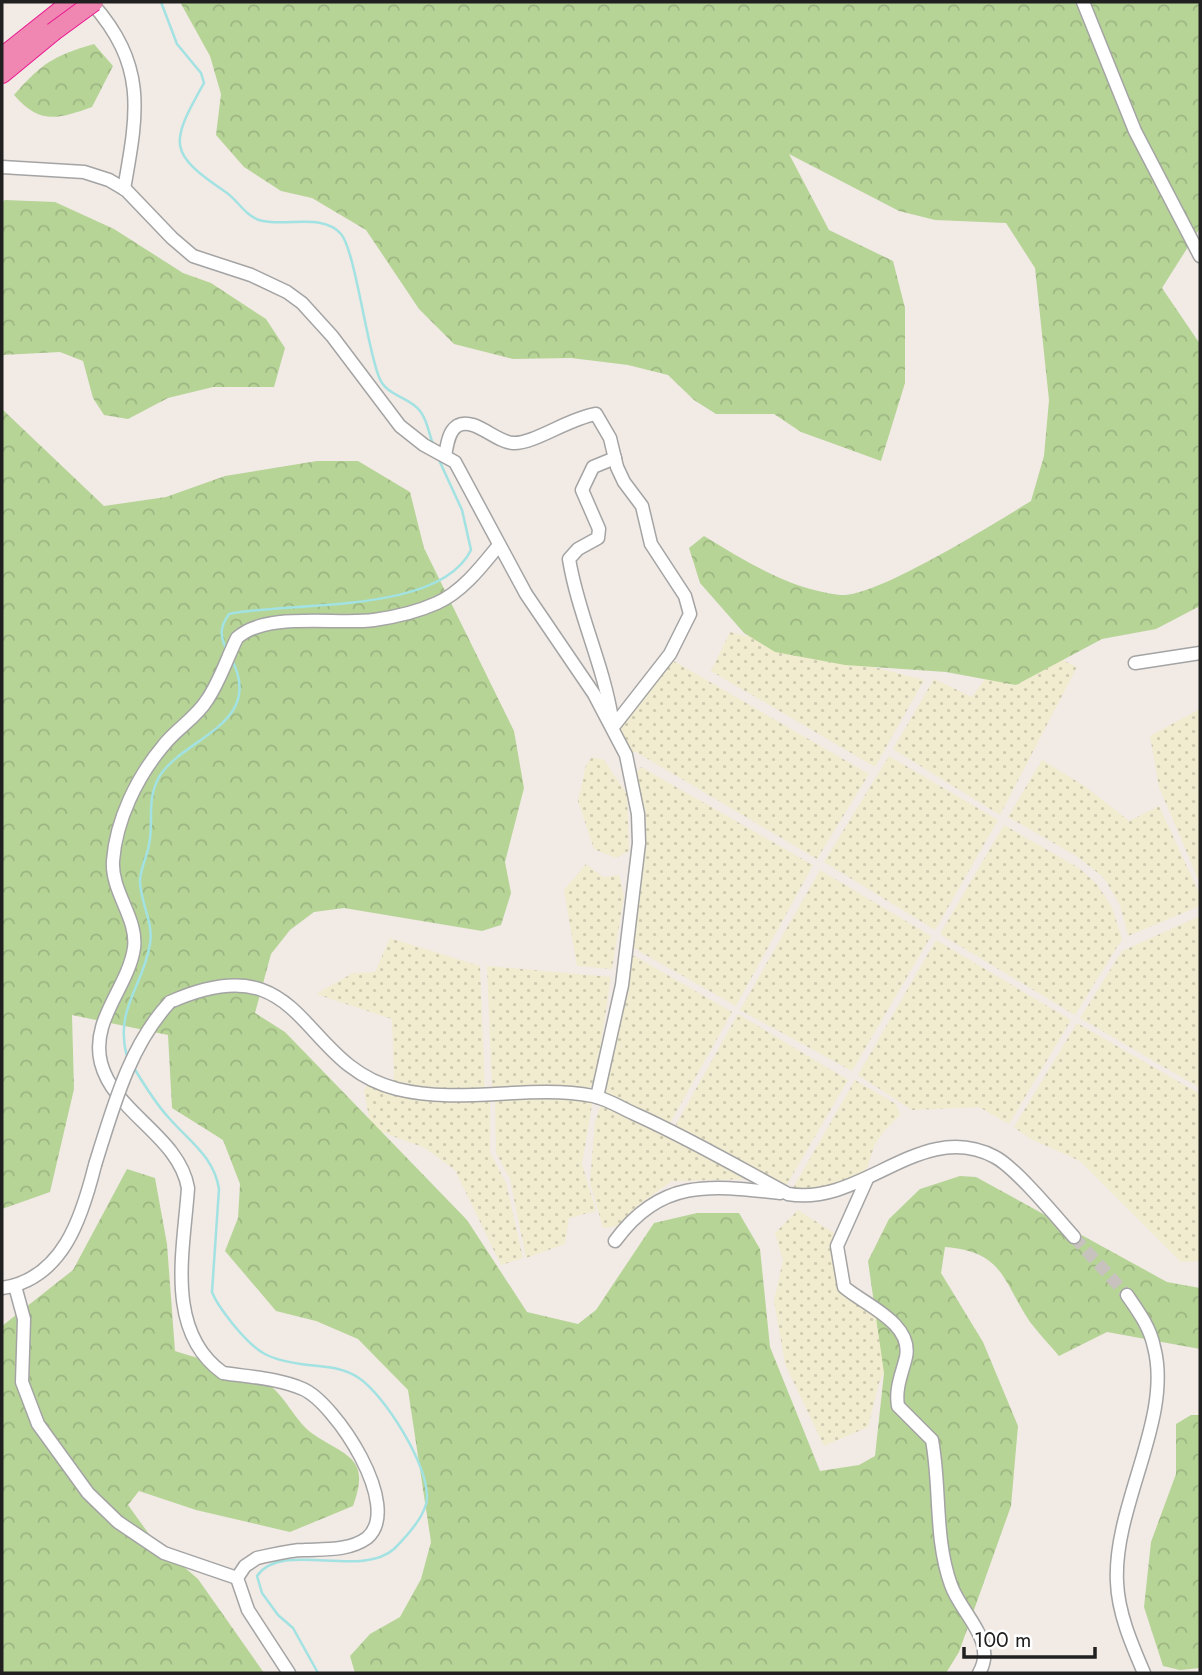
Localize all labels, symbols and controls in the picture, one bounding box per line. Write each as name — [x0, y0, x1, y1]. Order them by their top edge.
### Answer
scale bar — [964, 1616, 1095, 1660]
text: 100 m — [974, 1625, 1031, 1655]

